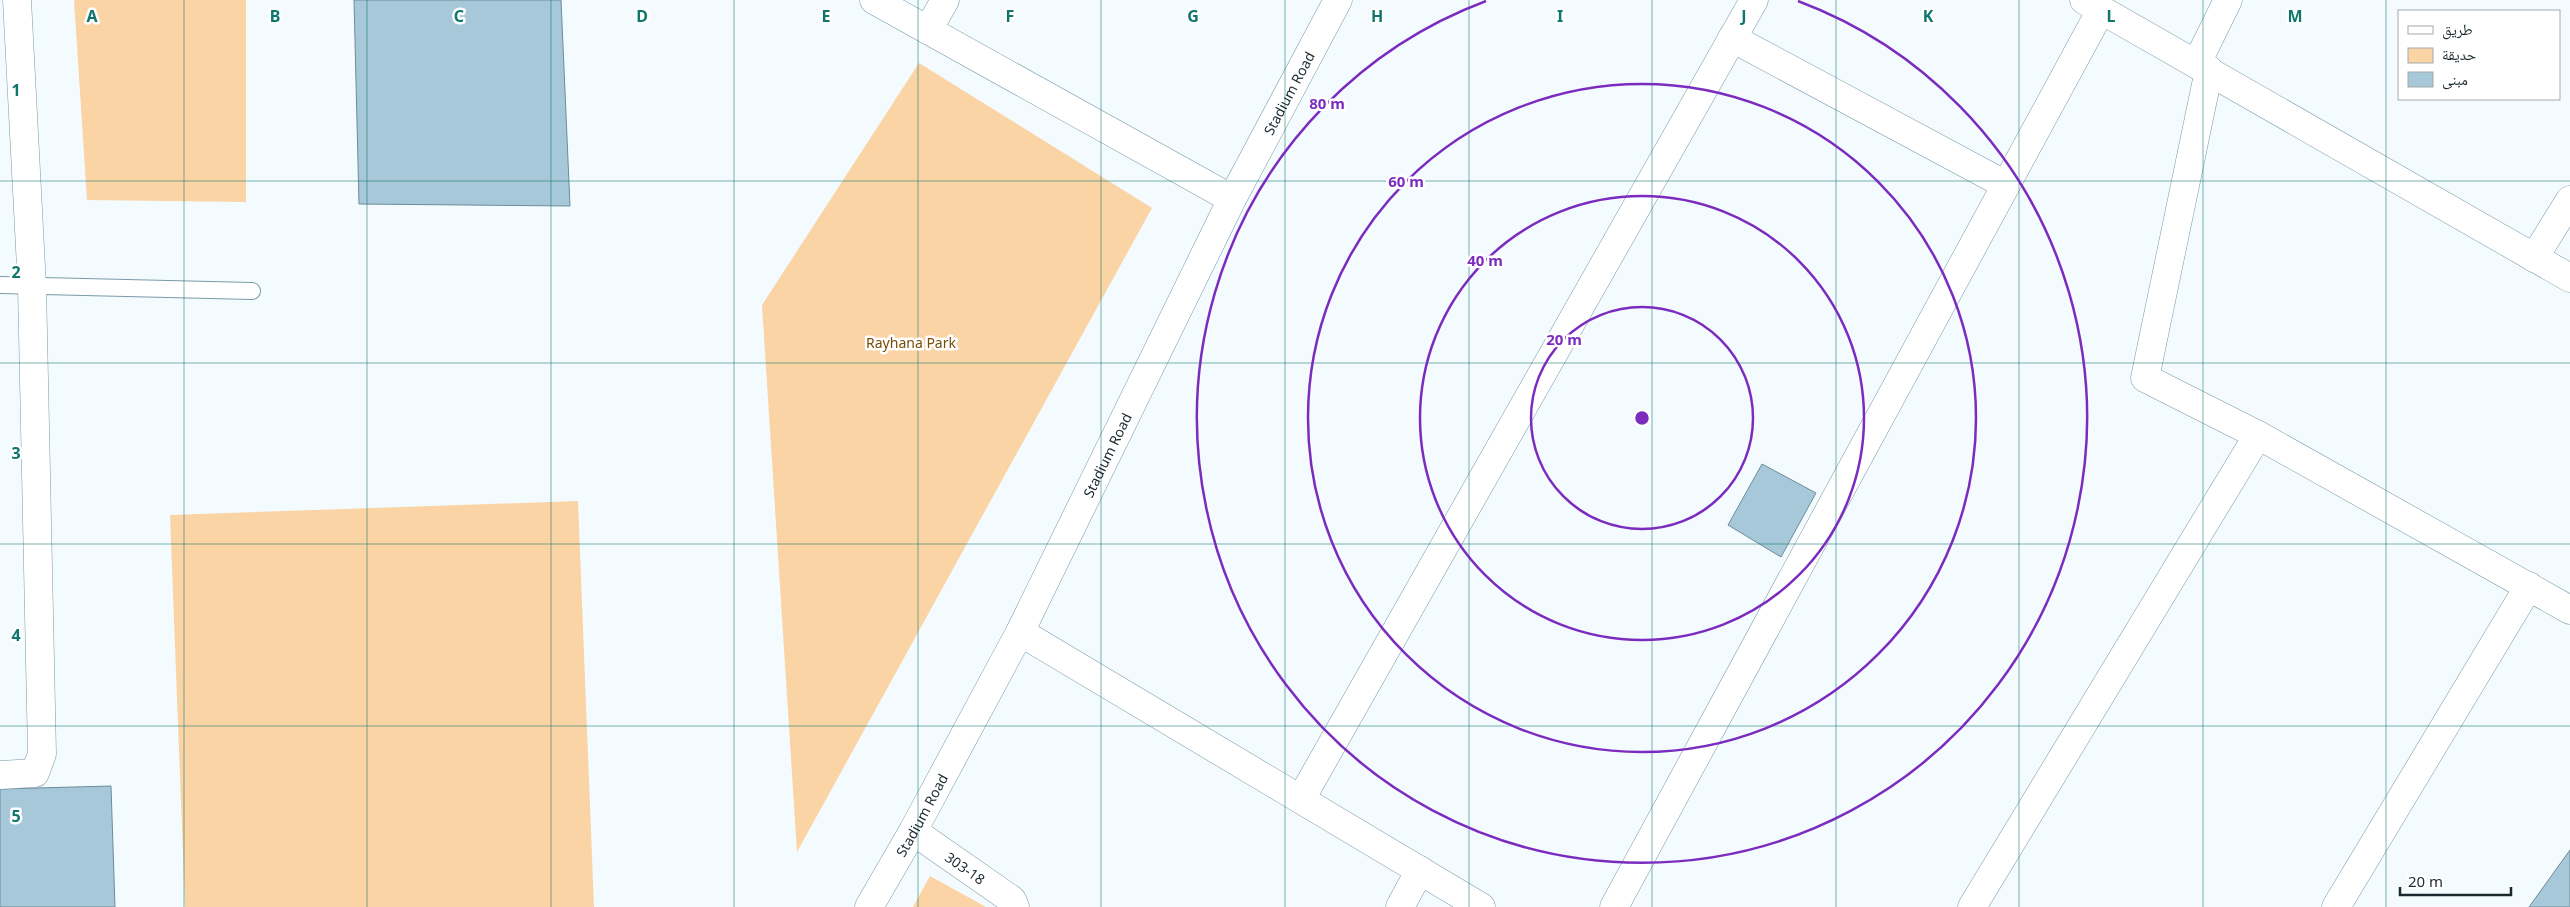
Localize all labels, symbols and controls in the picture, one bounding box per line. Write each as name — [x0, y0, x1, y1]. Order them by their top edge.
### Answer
text: A — [86, 5, 98, 27]
text: B — [270, 5, 280, 27]
text: C — [454, 5, 464, 27]
text: D — [636, 5, 648, 27]
text: E — [822, 5, 831, 27]
text: F — [1006, 5, 1014, 27]
text: G — [1187, 5, 1199, 27]
text: H — [1371, 5, 1383, 27]
text: I — [1557, 5, 1563, 27]
text: J — [1739, 5, 1747, 27]
text: K — [1923, 5, 1934, 27]
text: L — [2107, 5, 2116, 27]
text: M — [2287, 5, 2303, 27]
legend — [2398, 10, 2560, 100]
text: طريق — [2442, 19, 2473, 40]
text: حديقة — [2442, 44, 2477, 64]
street label: Stadium Road — [1258, 48, 1318, 138]
text: مبنى — [2442, 69, 2468, 90]
text: 1 — [11, 79, 21, 101]
text: 80 m — [1309, 93, 1345, 113]
text: 60 m — [1388, 171, 1424, 191]
text: 40 m — [1467, 250, 1503, 270]
text: 2 — [11, 261, 21, 283]
text: 20 m — [1546, 329, 1582, 349]
park label: Rayhana Park — [866, 333, 956, 352]
street label: Stadium Road — [1078, 409, 1135, 500]
centre of rings — [1633, 409, 1651, 427]
text: 3 — [11, 442, 21, 464]
text: 4 — [11, 624, 21, 646]
street label: Stadium Road — [891, 770, 952, 860]
text: 5 — [11, 805, 21, 827]
street label: 303-18 — [942, 847, 989, 888]
scale bar — [2400, 864, 2511, 896]
text: 20 m — [2408, 871, 2443, 891]

